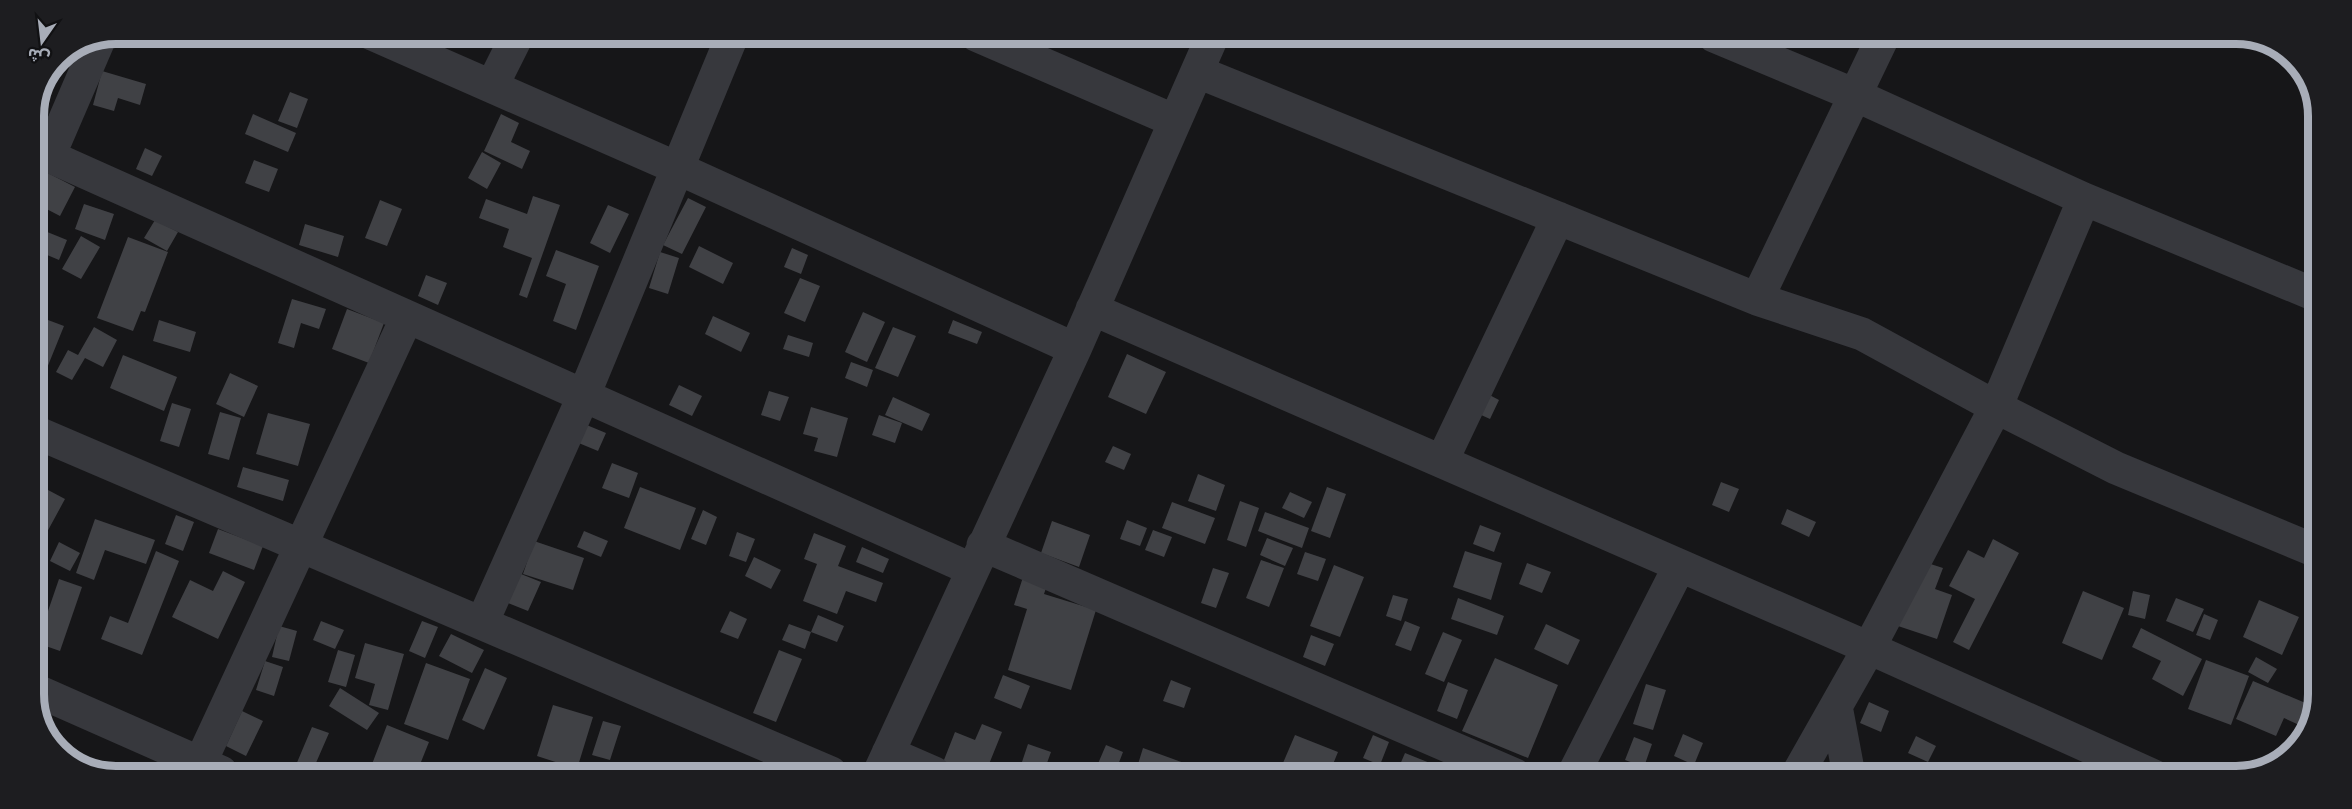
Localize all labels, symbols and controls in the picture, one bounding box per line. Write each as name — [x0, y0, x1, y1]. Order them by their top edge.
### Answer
north arrow — [12, 12, 72, 72]
text: ش — [26, 44, 51, 67]

